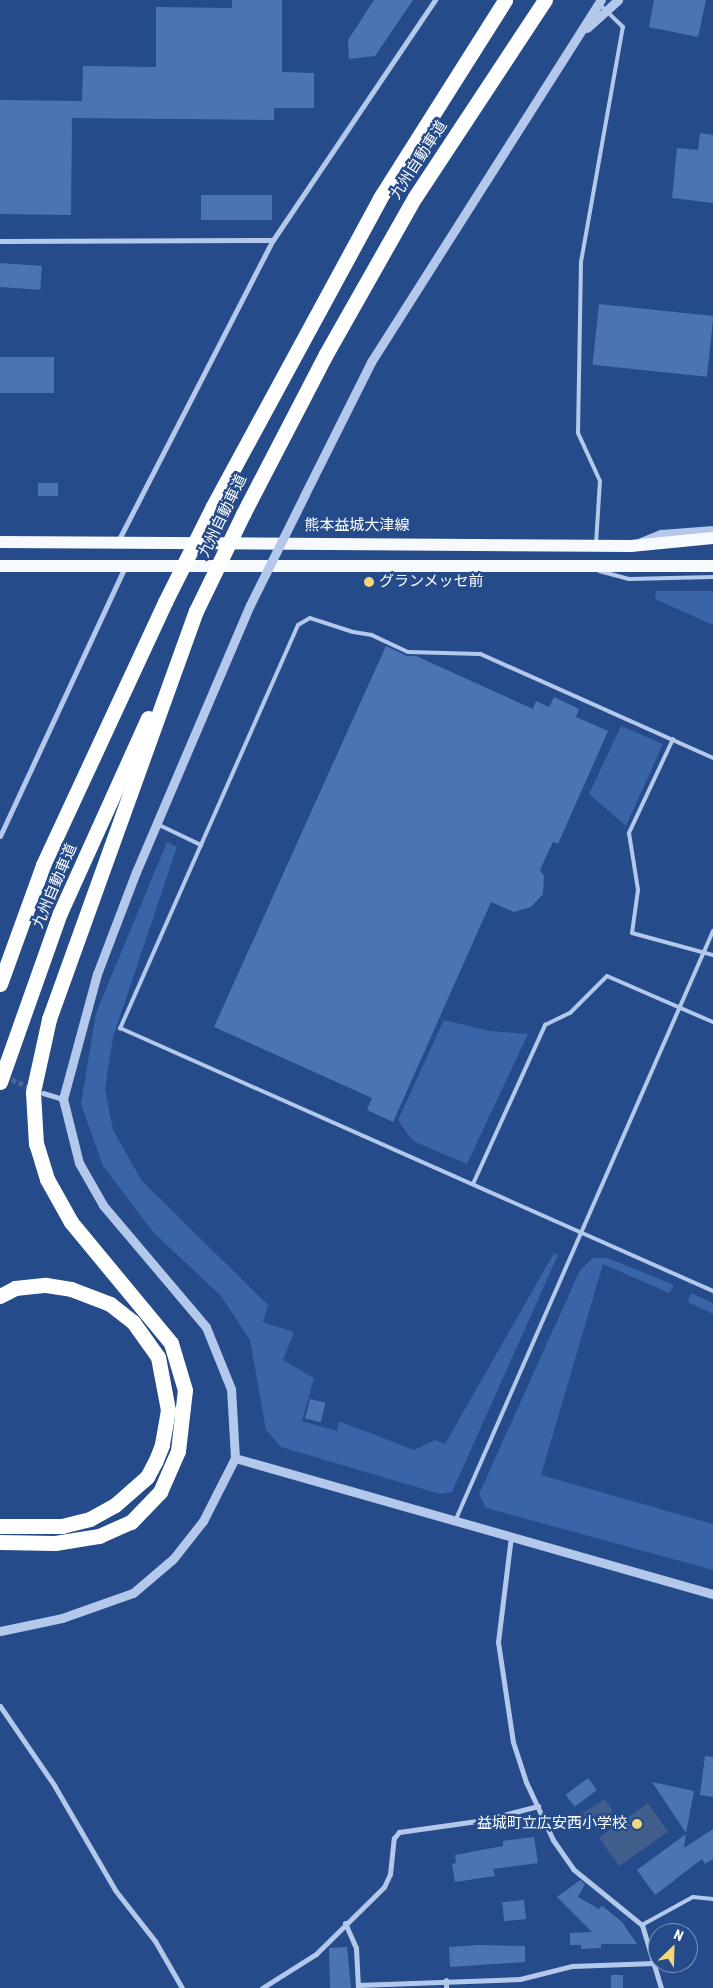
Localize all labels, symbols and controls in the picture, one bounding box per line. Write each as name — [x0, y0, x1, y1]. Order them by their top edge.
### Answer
street label: 九州自動車道 — [387, 117, 451, 203]
street label: 九州自動車道 — [195, 472, 251, 560]
street label: 熊本益城大津線 — [305, 517, 409, 535]
place label: グランメッセ前 — [379, 573, 484, 591]
marker: グランメッセ前 — [363, 576, 375, 588]
street label: 九州自動車道 — [29, 841, 81, 931]
place label: 益城町立広安西小学校 — [477, 1815, 627, 1833]
marker: 益城町立広安西小学校 — [631, 1818, 643, 1830]
north arrow — [648, 1923, 698, 1973]
text: N — [672, 1926, 686, 1944]

